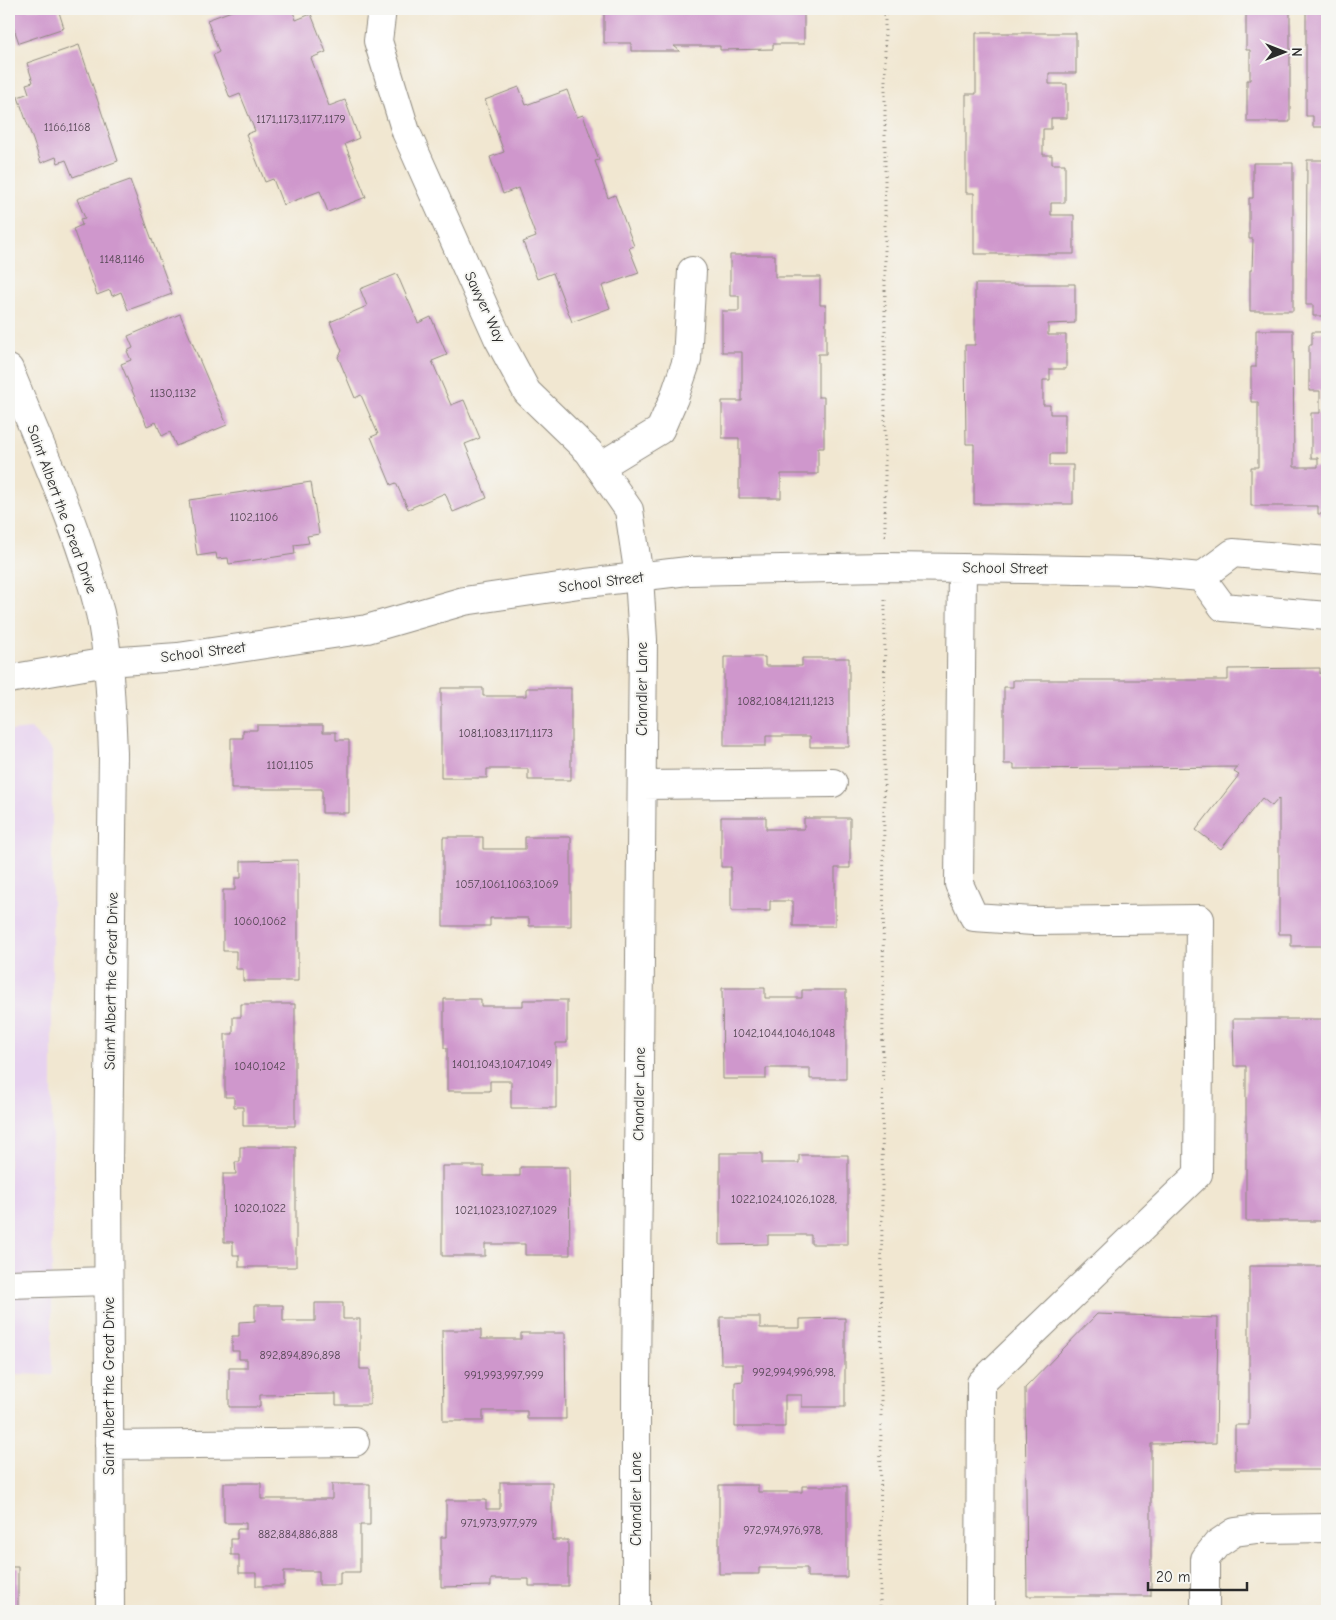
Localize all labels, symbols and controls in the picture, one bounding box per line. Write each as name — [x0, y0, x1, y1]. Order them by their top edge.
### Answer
north arrow — [1258, 28, 1308, 78]
text: N — [1288, 47, 1305, 57]
house number: 1171,1173,1177,1179 — [256, 112, 346, 126]
house number: 1166,1168 — [44, 120, 90, 134]
house number: 1148,1146 — [99, 252, 145, 266]
street label: Sawyer Way — [461, 269, 509, 346]
house number: 1130,1132 — [150, 386, 196, 400]
street label: Saint Albert the Great Drive — [23, 422, 101, 596]
house number: 1102,1106 — [230, 510, 278, 524]
street label: School Street — [962, 558, 1048, 578]
street label: School Street — [558, 568, 645, 596]
street label: School Street — [160, 638, 247, 666]
street label: Chandler Lane — [633, 642, 651, 736]
house number: 1082,1084,1211,1213 — [738, 694, 834, 708]
house number: 1081,1083,1171,1173 — [459, 726, 553, 740]
house number: 1101,1105 — [267, 758, 313, 772]
house number: 1057,1061,1063,1069 — [455, 877, 559, 891]
street label: Saint Albert the Great Drive — [100, 891, 122, 1070]
house number: 1060,1062 — [234, 914, 286, 928]
house number: 1042,1044,1046,1048 — [733, 1026, 835, 1040]
street label: Chandler Lane — [629, 1046, 649, 1141]
house number: 1401,1043,1047,1049 — [452, 1057, 552, 1071]
house number: 1040,1042 — [234, 1059, 286, 1073]
house number: 1022,1024,1026,1028, — [731, 1192, 837, 1206]
house number: 1020,1022 — [234, 1201, 286, 1215]
house number: 1021,1023,1027,1029 — [455, 1203, 557, 1217]
street label: Saint Albert the Great Drive — [100, 1297, 118, 1475]
house number: 892,894,896,898 — [260, 1348, 340, 1362]
house number: 992,994,996,998, — [752, 1365, 836, 1379]
house number: 991,993,997,999 — [464, 1368, 544, 1382]
street label: Chandler Lane — [627, 1452, 645, 1546]
house number: 971,973,977,979 — [461, 1516, 537, 1530]
house number: 972,974,976,978, — [743, 1523, 823, 1537]
house number: 882,884,886,888 — [258, 1527, 338, 1541]
scale bar — [1148, 1560, 1247, 1592]
text: 20 m — [1156, 1568, 1190, 1586]

